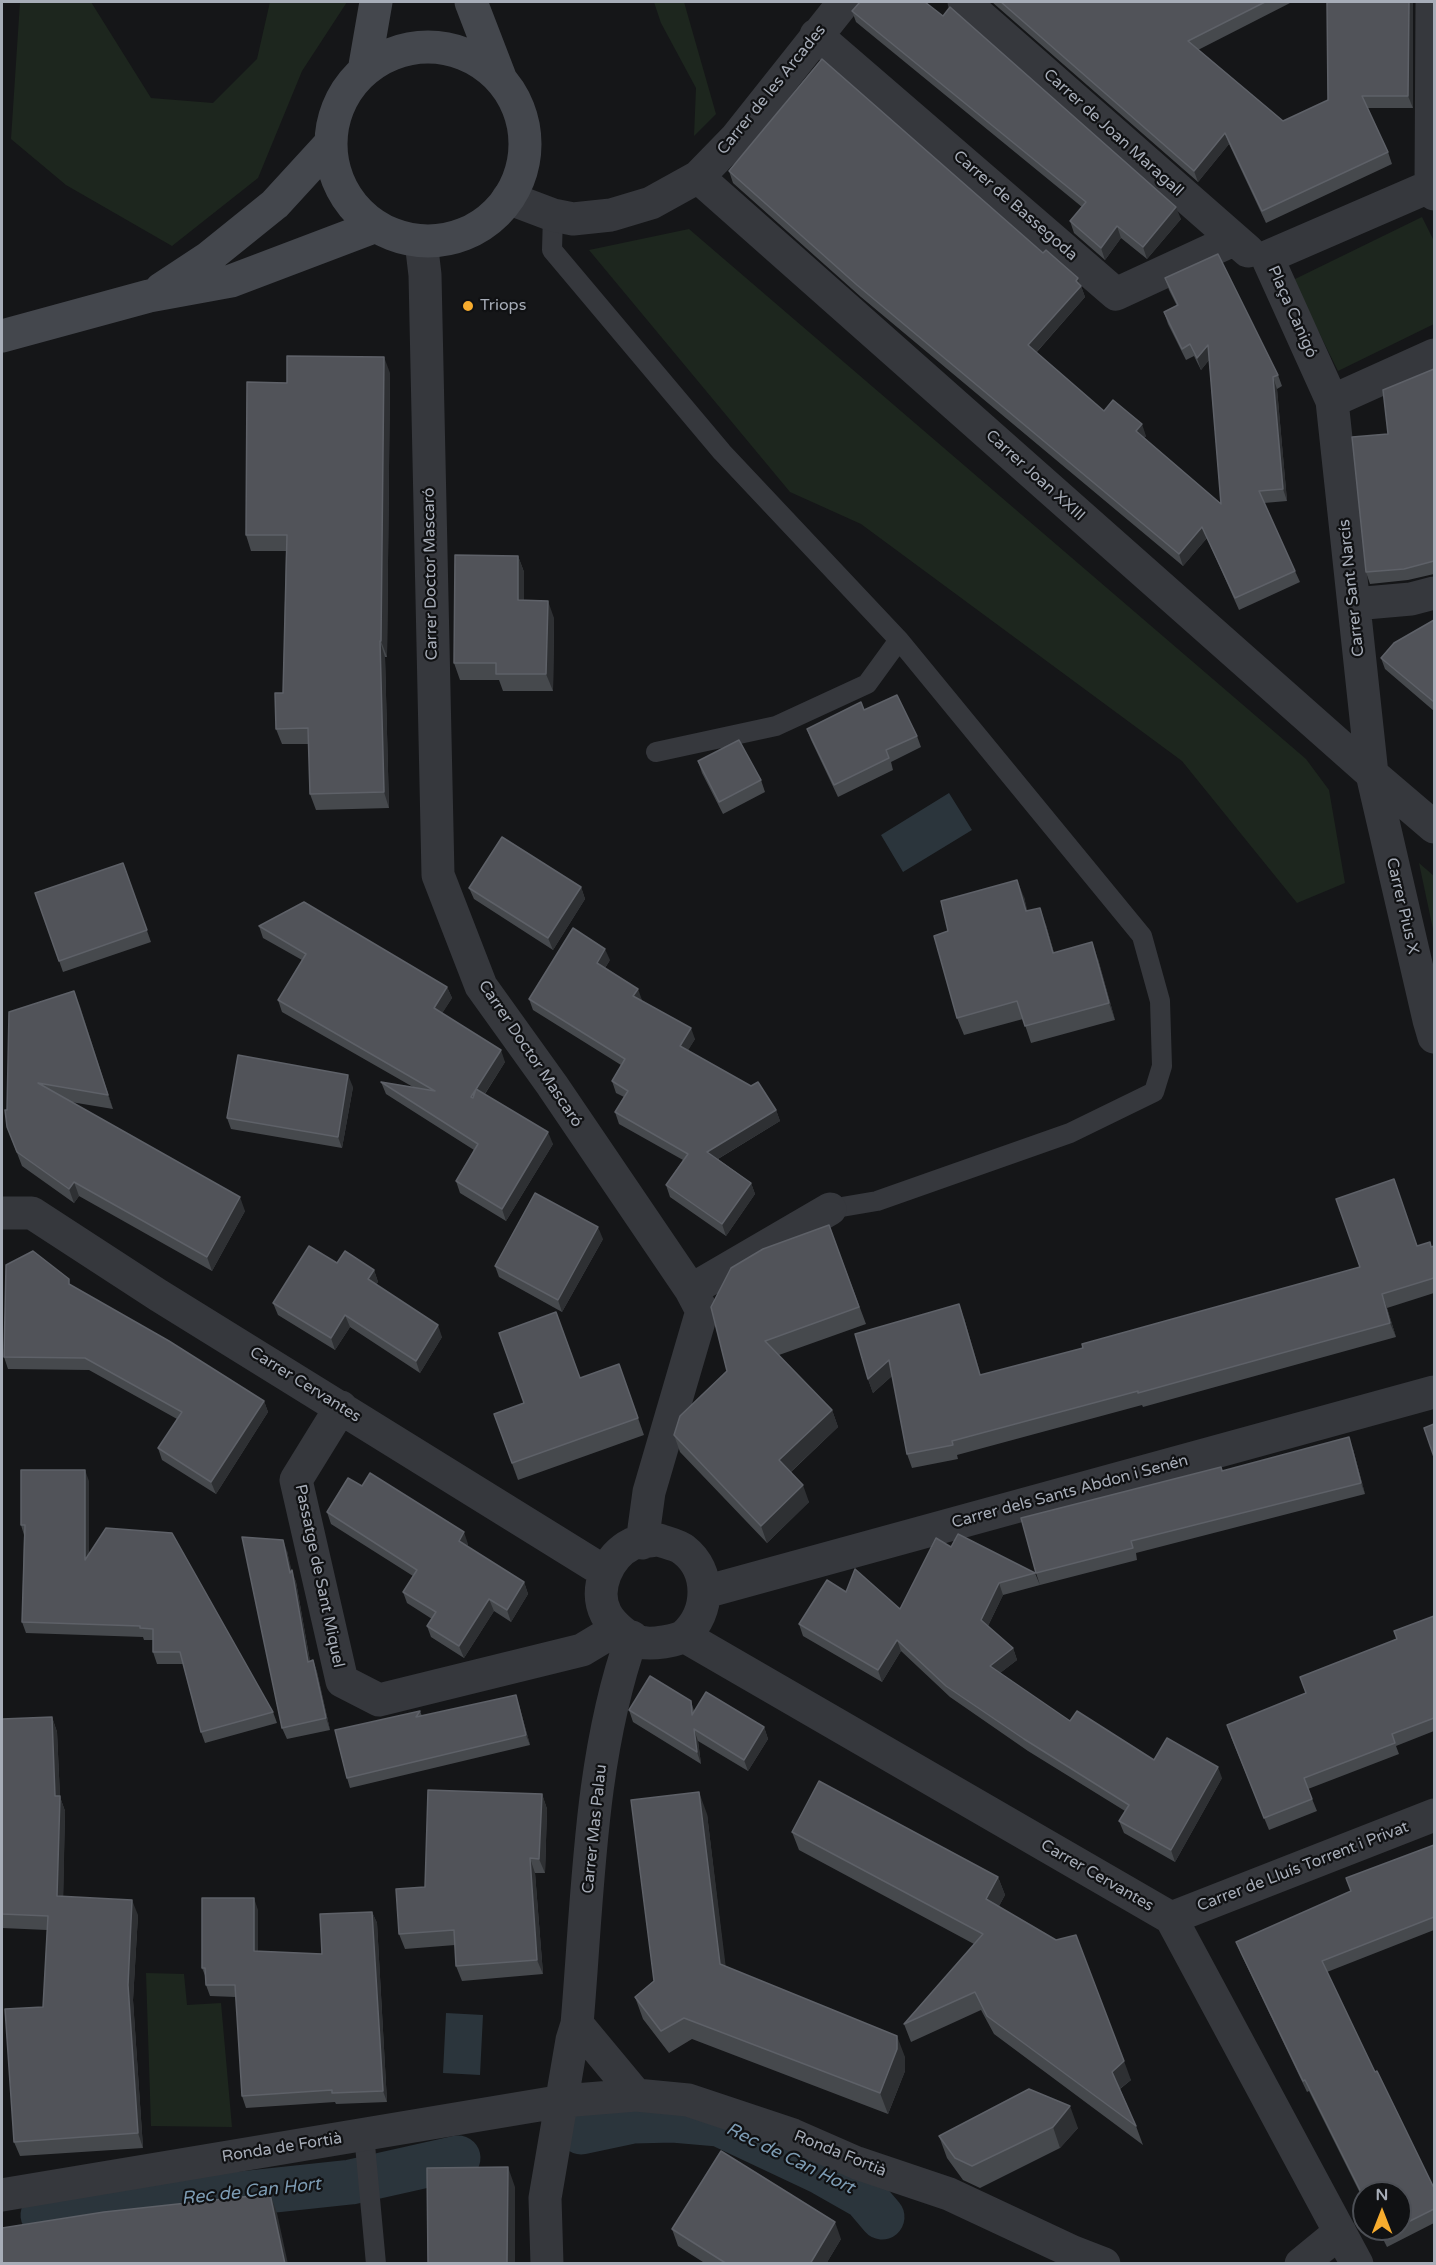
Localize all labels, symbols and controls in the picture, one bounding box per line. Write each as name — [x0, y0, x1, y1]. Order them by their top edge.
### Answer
street label: Carrer de les Arcades — [714, 21, 830, 159]
street label: Carrer de Joan Maragall — [1039, 65, 1187, 201]
street label: Carrer de Bassegoda — [949, 147, 1081, 265]
street label: Plaça Canigó — [1263, 263, 1321, 361]
place label: Triops — [480, 296, 526, 316]
marker: Triops — [461, 299, 475, 313]
street label: Carrer Joan XXIII — [981, 426, 1089, 526]
street label: Carrer Doctor Mascaró — [420, 487, 442, 661]
street label: Carrer Sant Narcís — [1335, 518, 1369, 658]
street label: Carrer Pius X — [1382, 856, 1422, 956]
street label: Carrer Doctor Mascaró — [474, 977, 586, 1131]
street label: Carrer Cervantes — [246, 1343, 364, 1427]
street label: Carrer dels Sants Abdon i Senén — [950, 1451, 1190, 1533]
street label: Passatge de Sant Miquel — [290, 1483, 348, 1669]
street label: Carrer Mas Palau — [579, 1763, 611, 1895]
street label: Carrer de Lluís Torrent i Privat — [1194, 1818, 1412, 1916]
street label: Carrer Cervantes — [1037, 1836, 1157, 1916]
water label: Rec de Can Hort — [722, 2119, 858, 2199]
street label: Ronda Fortià — [791, 2127, 889, 2181]
street label: Ronda de Fortià — [221, 2129, 343, 2167]
water label: Rec de Can Hort — [180, 2174, 322, 2210]
north arrow — [1352, 2181, 1412, 2241]
text: N — [1376, 2185, 1388, 2205]

